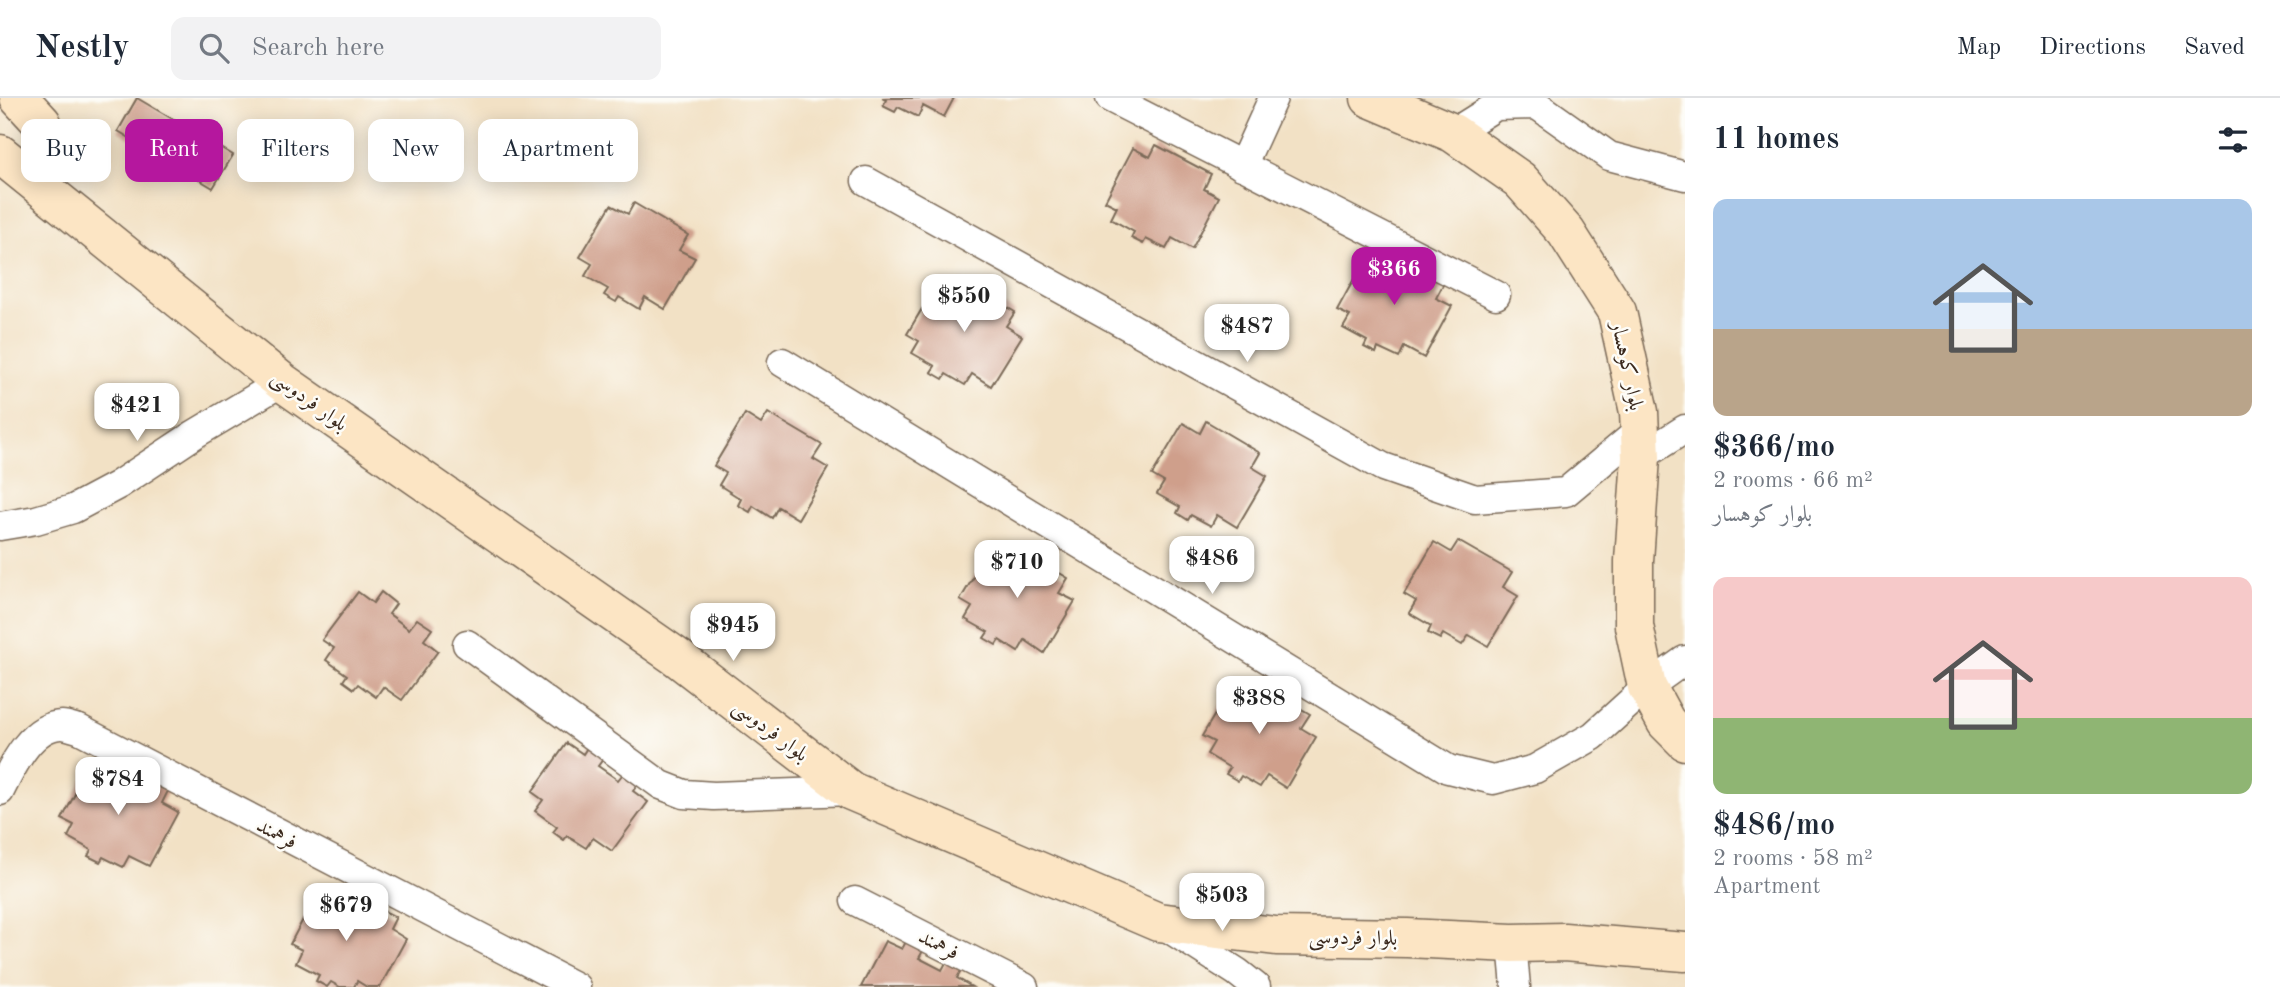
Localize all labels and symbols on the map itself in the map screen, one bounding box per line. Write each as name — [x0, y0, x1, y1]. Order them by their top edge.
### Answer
pin: $366 — [1353, 248, 1435, 307]
pin: $550 — [923, 274, 1005, 334]
pin: $487 — [1206, 304, 1288, 364]
street label: بلوار کوهسار — [1605, 318, 1646, 413]
street label: بلوار فردوسی — [265, 367, 351, 438]
pin: $421 — [96, 384, 178, 443]
pin: $486 — [1171, 536, 1253, 596]
pin: $710 — [976, 540, 1058, 600]
pin: $945 — [692, 603, 774, 663]
pin: $388 — [1218, 676, 1300, 736]
street label: بلوار فردوسی — [727, 696, 812, 769]
pin: $784 — [77, 758, 159, 817]
street label: فرهمند — [252, 815, 300, 854]
pin: $503 — [1181, 874, 1263, 933]
pin: $679 — [305, 884, 387, 943]
street label: فرهمند — [914, 926, 962, 965]
street label: بلوار فردوسی — [1308, 927, 1397, 953]

